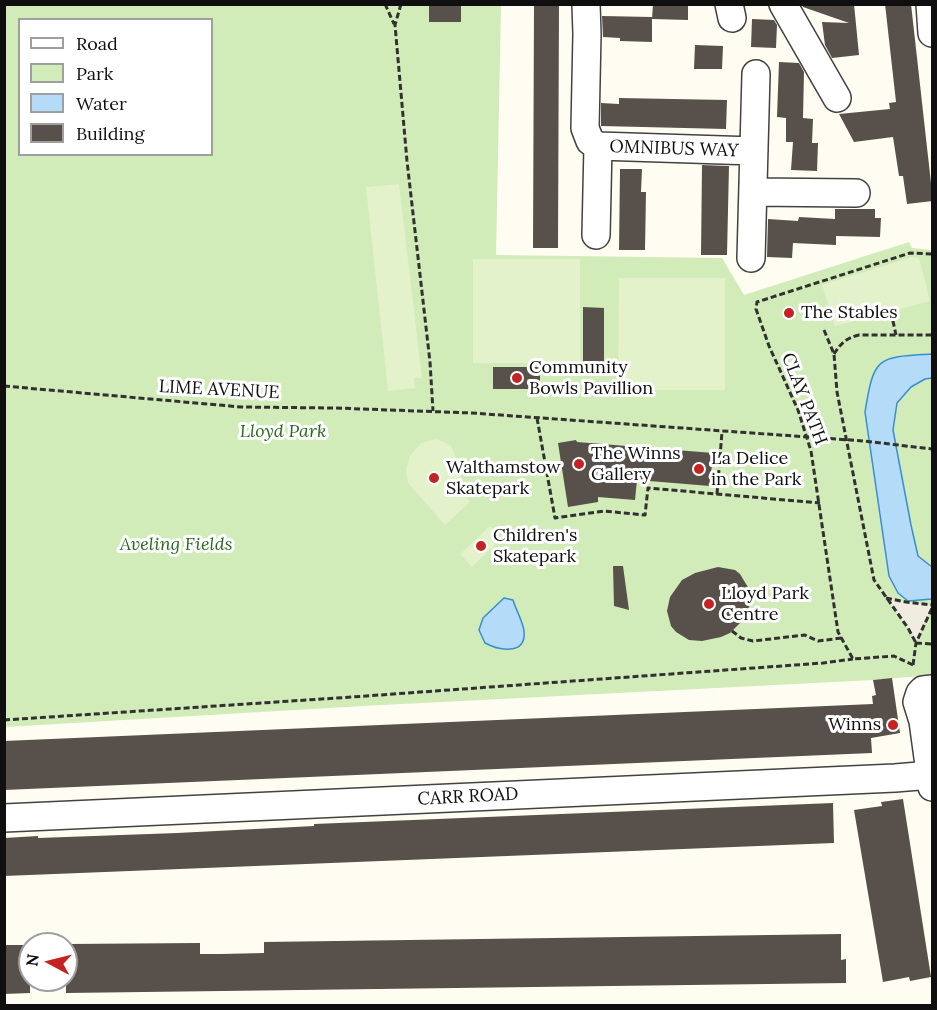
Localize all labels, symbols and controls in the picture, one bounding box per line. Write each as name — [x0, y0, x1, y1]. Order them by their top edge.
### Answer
legend — [18, 18, 213, 156]
text: Road — [76, 32, 118, 55]
text: Park — [76, 62, 113, 85]
text: Water — [76, 92, 127, 115]
text: Building — [76, 122, 144, 145]
street label: OMNIBUS WAY — [609, 136, 739, 162]
place label: The Stables — [801, 302, 898, 324]
marker: The Stables — [782, 306, 796, 320]
street label: CLAY PATH — [777, 350, 831, 448]
place label: Community Bowls Pavillion — [529, 357, 653, 400]
marker: Community Bowls Pavillion — [510, 371, 524, 385]
street label: LIME AVENUE — [158, 376, 280, 404]
park label: Lloyd Park — [240, 421, 326, 443]
place label: The Winns Gallery — [591, 443, 681, 486]
place label: La Delice in the Park — [711, 448, 801, 490]
place label: Walthamstow Skatepark — [446, 457, 561, 500]
marker: The Winns Gallery — [572, 457, 586, 471]
marker: La Delice in the Park — [692, 462, 706, 476]
marker: Walthamstow Skatepark — [427, 471, 441, 485]
place label: Children's Skatepark — [493, 525, 577, 568]
park label: Aveling Fields — [120, 534, 232, 556]
marker: Children's Skatepark — [474, 539, 488, 553]
place label: Lloyd Park Centre — [721, 583, 809, 626]
marker: Lloyd Park Centre — [702, 597, 716, 611]
place label: Winns — [828, 714, 881, 736]
marker: Winns — [886, 718, 900, 732]
street label: CARR ROAD — [417, 784, 519, 810]
north arrow — [18, 932, 78, 992]
text: N — [21, 953, 43, 967]

